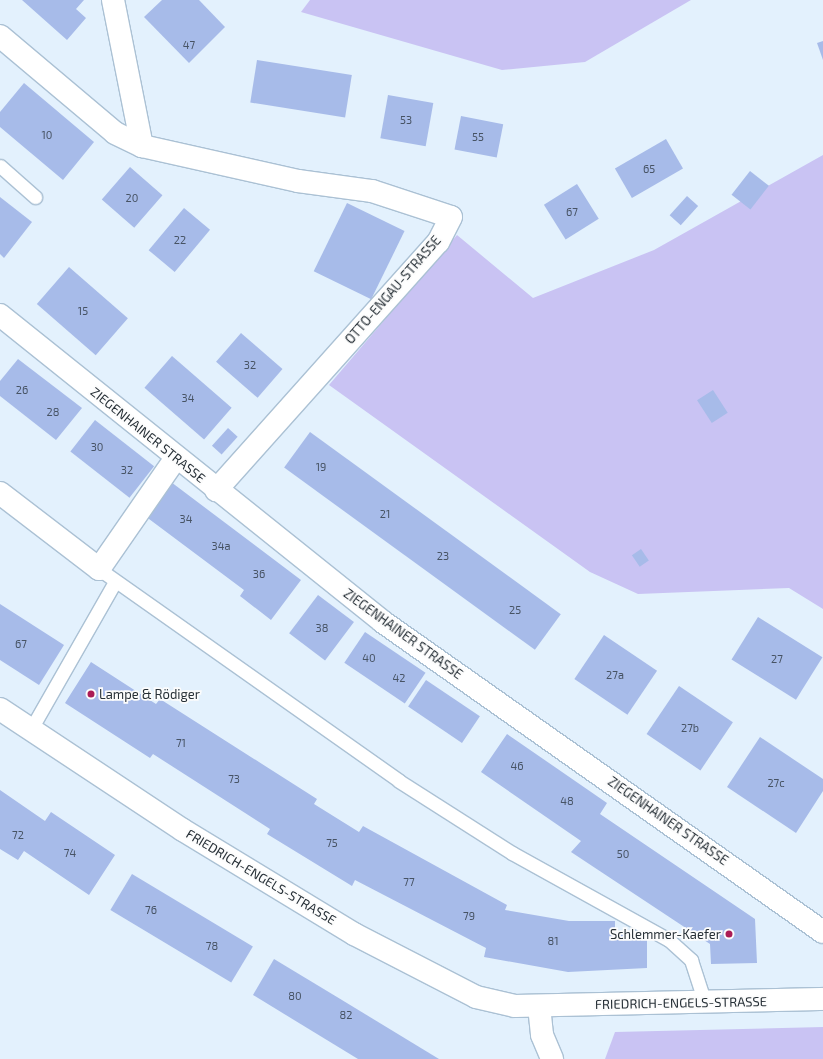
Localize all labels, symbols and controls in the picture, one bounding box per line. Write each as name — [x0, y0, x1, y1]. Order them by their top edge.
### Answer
house number: 47 — [183, 38, 195, 52]
house number: 53 — [400, 113, 412, 127]
house number: 10 — [41, 128, 53, 142]
house number: 55 — [472, 130, 484, 144]
house number: 65 — [643, 162, 655, 176]
house number: 20 — [126, 191, 138, 205]
house number: 67 — [566, 205, 578, 219]
house number: 22 — [174, 233, 186, 247]
street label: OTTO-ENGAU-STRASSE — [342, 233, 444, 347]
house number: 15 — [78, 304, 88, 318]
house number: 32 — [244, 358, 256, 372]
house number: 26 — [16, 383, 28, 397]
street label: ZIEGENHAINER STRASSE — [88, 384, 208, 486]
house number: 34 — [182, 391, 194, 405]
house number: 28 — [47, 405, 59, 419]
house number: 30 — [91, 440, 103, 454]
house number: 19 — [316, 460, 326, 474]
house number: 32 — [121, 463, 133, 477]
house number: 21 — [380, 507, 390, 521]
house number: 34 — [180, 512, 192, 526]
house number: 34a — [212, 539, 230, 553]
house number: 23 — [437, 549, 449, 563]
house number: 36 — [253, 567, 265, 581]
street label: ZIEGENHAINER STRASSE — [341, 586, 465, 682]
house number: 25 — [509, 603, 521, 617]
house number: 38 — [316, 621, 328, 635]
house number: 67 — [15, 637, 27, 651]
house number: 40 — [362, 651, 376, 665]
house number: 27 — [771, 652, 783, 666]
house number: 27a — [606, 668, 624, 682]
house number: 42 — [393, 671, 405, 685]
place label: Lampe & Rödiger — [99, 686, 200, 702]
marker: Lampe & Rödiger — [86, 689, 96, 699]
house number: 27b — [681, 721, 699, 735]
house number: 71 — [176, 736, 186, 750]
house number: 46 — [510, 759, 524, 773]
house number: 73 — [228, 772, 240, 786]
street label: ZIEGENHAINER STRASSE — [605, 774, 731, 868]
house number: 27c — [767, 776, 785, 790]
house number: 48 — [560, 794, 574, 808]
street label: FRIEDRICH-ENGELS-STRASSE — [183, 826, 339, 928]
house number: 72 — [12, 828, 24, 842]
house number: 75 — [326, 836, 338, 850]
house number: 74 — [64, 846, 76, 860]
house number: 50 — [617, 847, 629, 861]
house number: 77 — [403, 875, 415, 889]
house number: 76 — [145, 903, 157, 917]
house number: 79 — [463, 909, 475, 923]
place label: Schlemmer-Kaefer — [610, 926, 721, 942]
marker: Schlemmer-Kaefer — [724, 929, 734, 939]
house number: 81 — [547, 934, 559, 948]
house number: 78 — [206, 939, 218, 953]
house number: 80 — [288, 989, 302, 1003]
street label: FRIEDRICH-ENGELS-STRASSE — [595, 994, 767, 1012]
house number: 82 — [340, 1008, 352, 1022]

